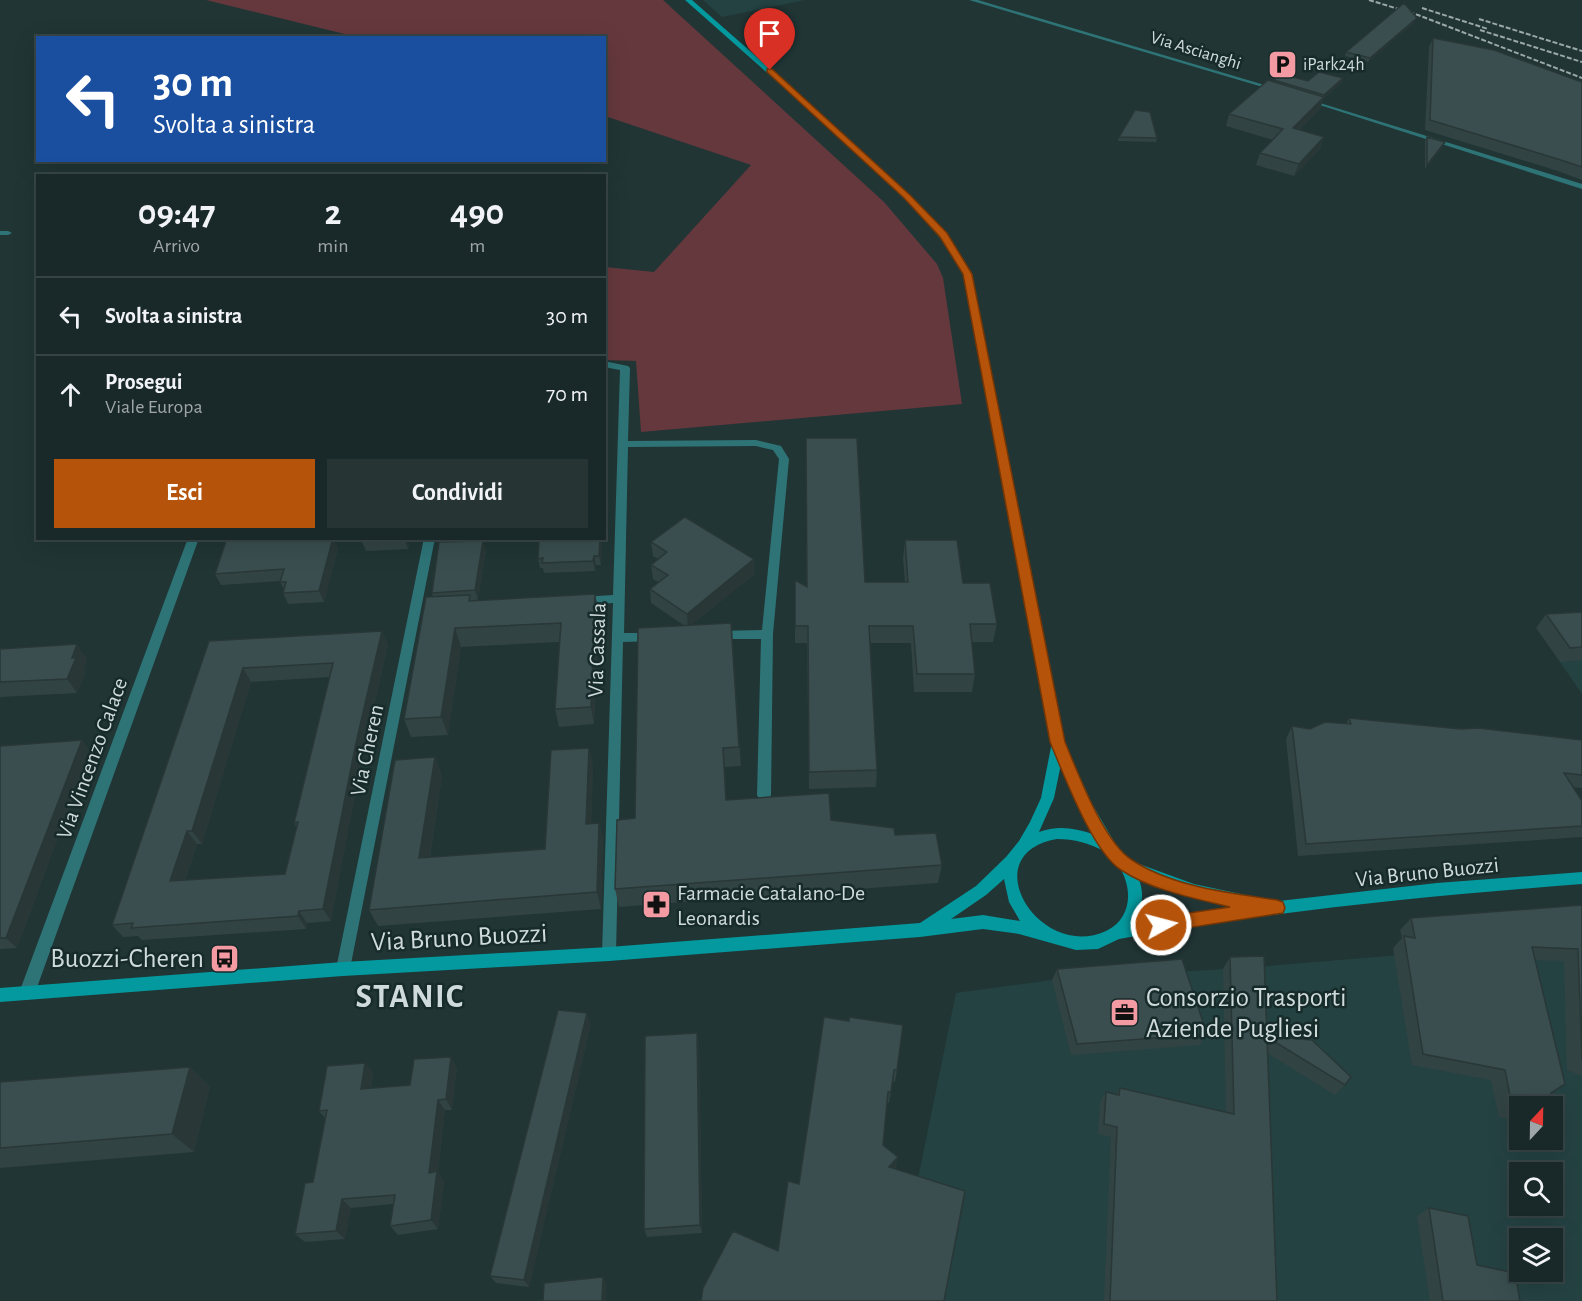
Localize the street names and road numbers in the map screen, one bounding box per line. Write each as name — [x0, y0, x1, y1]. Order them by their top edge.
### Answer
street label: Via Ascianghi — [1148, 29, 1243, 73]
street label: Via Cassala — [584, 602, 610, 698]
street label: Via Vincenzo Calace — [53, 675, 131, 842]
street label: Via Cheren — [347, 702, 387, 798]
street label: Via Bruno Buozzi — [1354, 854, 1500, 890]
street label: Via Bruno Buozzi — [370, 919, 548, 956]

